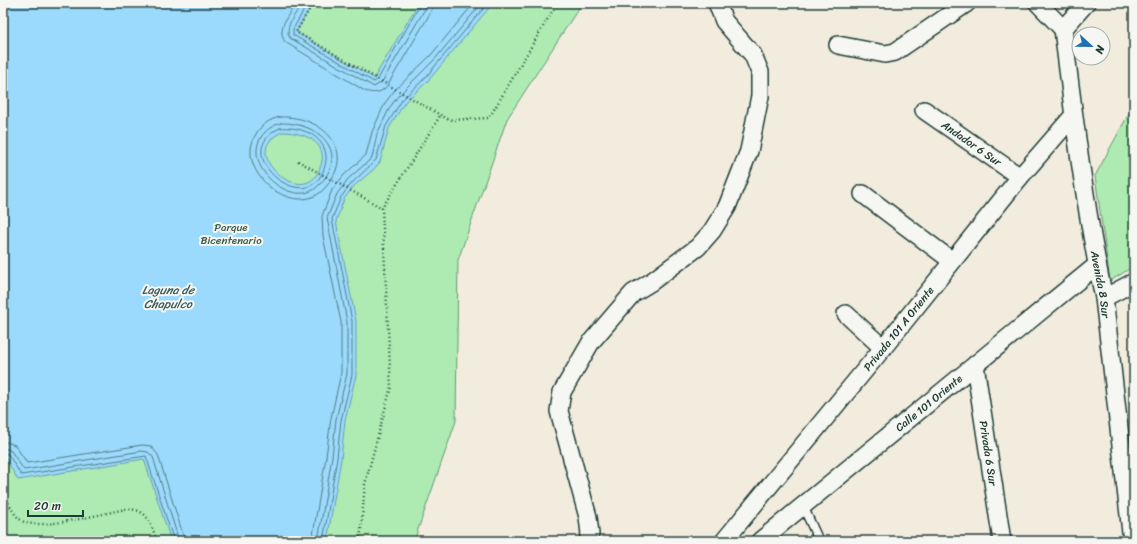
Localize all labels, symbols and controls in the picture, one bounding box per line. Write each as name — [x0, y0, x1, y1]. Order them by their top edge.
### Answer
north arrow — [1071, 26, 1111, 66]
text: N — [1089, 42, 1110, 57]
street label: Andador 6 Sur — [936, 115, 1007, 172]
park label: Parque Bicentenario — [200, 218, 262, 250]
street label: Avenida 8 Sur — [1085, 248, 1115, 320]
water label: Laguna de Chapulco — [142, 279, 196, 315]
street label: Privada 101 A Oriente — [859, 282, 940, 375]
street label: Calle 101 Oriente — [891, 369, 967, 437]
street label: Privada 6 Sur — [974, 419, 1003, 488]
scale bar — [28, 492, 83, 518]
text: 20 m — [34, 495, 61, 517]

